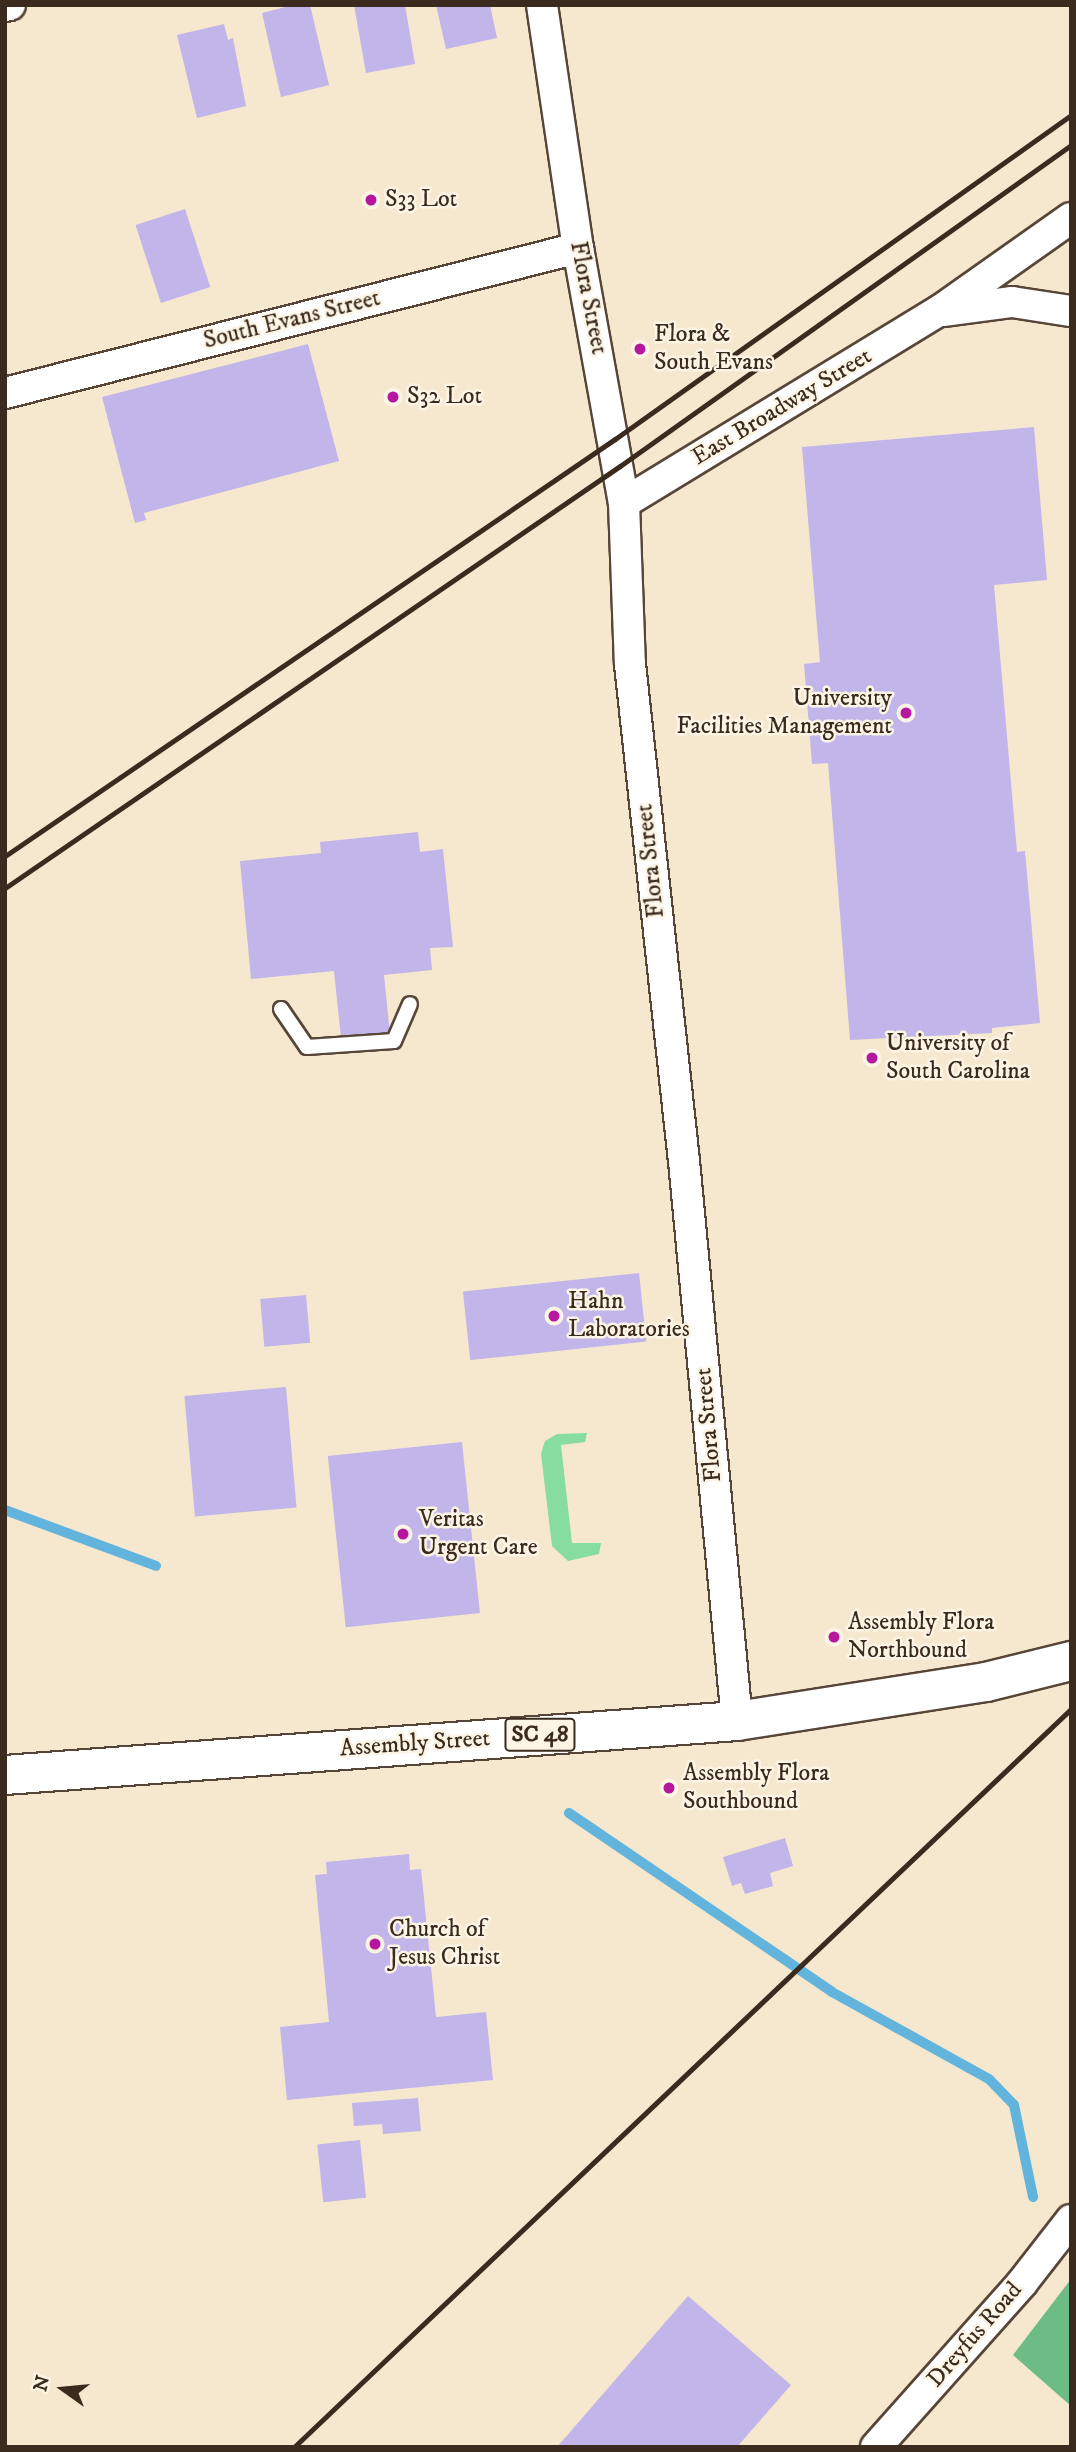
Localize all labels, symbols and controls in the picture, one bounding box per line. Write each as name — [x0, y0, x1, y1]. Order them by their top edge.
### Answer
place label: S33 Lot — [385, 186, 457, 214]
marker: S33 Lot — [363, 192, 379, 208]
street label: Flora Street — [563, 239, 613, 357]
street label: South Evans Street — [201, 284, 383, 356]
place label: Flora & South Evans — [654, 321, 773, 377]
marker: Flora & South Evans — [632, 341, 648, 357]
street label: East Broadway Street — [687, 342, 877, 472]
place label: S32 Lot — [407, 383, 482, 411]
marker: S32 Lot — [385, 389, 401, 405]
place label: University Facilities Management — [677, 685, 892, 741]
marker: University Facilities Management — [898, 705, 914, 721]
street label: Flora Street — [631, 803, 671, 919]
place label: University of South Carolina — [886, 1030, 1030, 1086]
marker: University of South Carolina — [864, 1050, 880, 1066]
place label: Hahn Laboratories — [568, 1288, 690, 1344]
marker: Hahn Laboratories — [546, 1308, 562, 1324]
street label: Flora Street — [690, 1367, 728, 1483]
place label: Veritas Urgent Care — [419, 1506, 538, 1562]
marker: Veritas Urgent Care — [393, 1524, 413, 1544]
place label: Assembly Flora Northbound — [848, 1609, 994, 1665]
marker: Assembly Flora Northbound — [826, 1629, 842, 1645]
road number: SC 48 — [503, 1716, 577, 1754]
street label: Assembly Street — [339, 1724, 491, 1764]
place label: Assembly Flora Southbound — [683, 1760, 829, 1816]
marker: Assembly Flora Southbound — [661, 1780, 677, 1796]
place label: Church of Jesus Christ — [389, 1916, 500, 1972]
marker: Church of Jesus Christ — [367, 1936, 383, 1952]
street label: Dreyfus Road — [921, 2276, 1029, 2394]
north arrow — [28, 2354, 98, 2424]
text: N — [29, 2373, 55, 2394]

